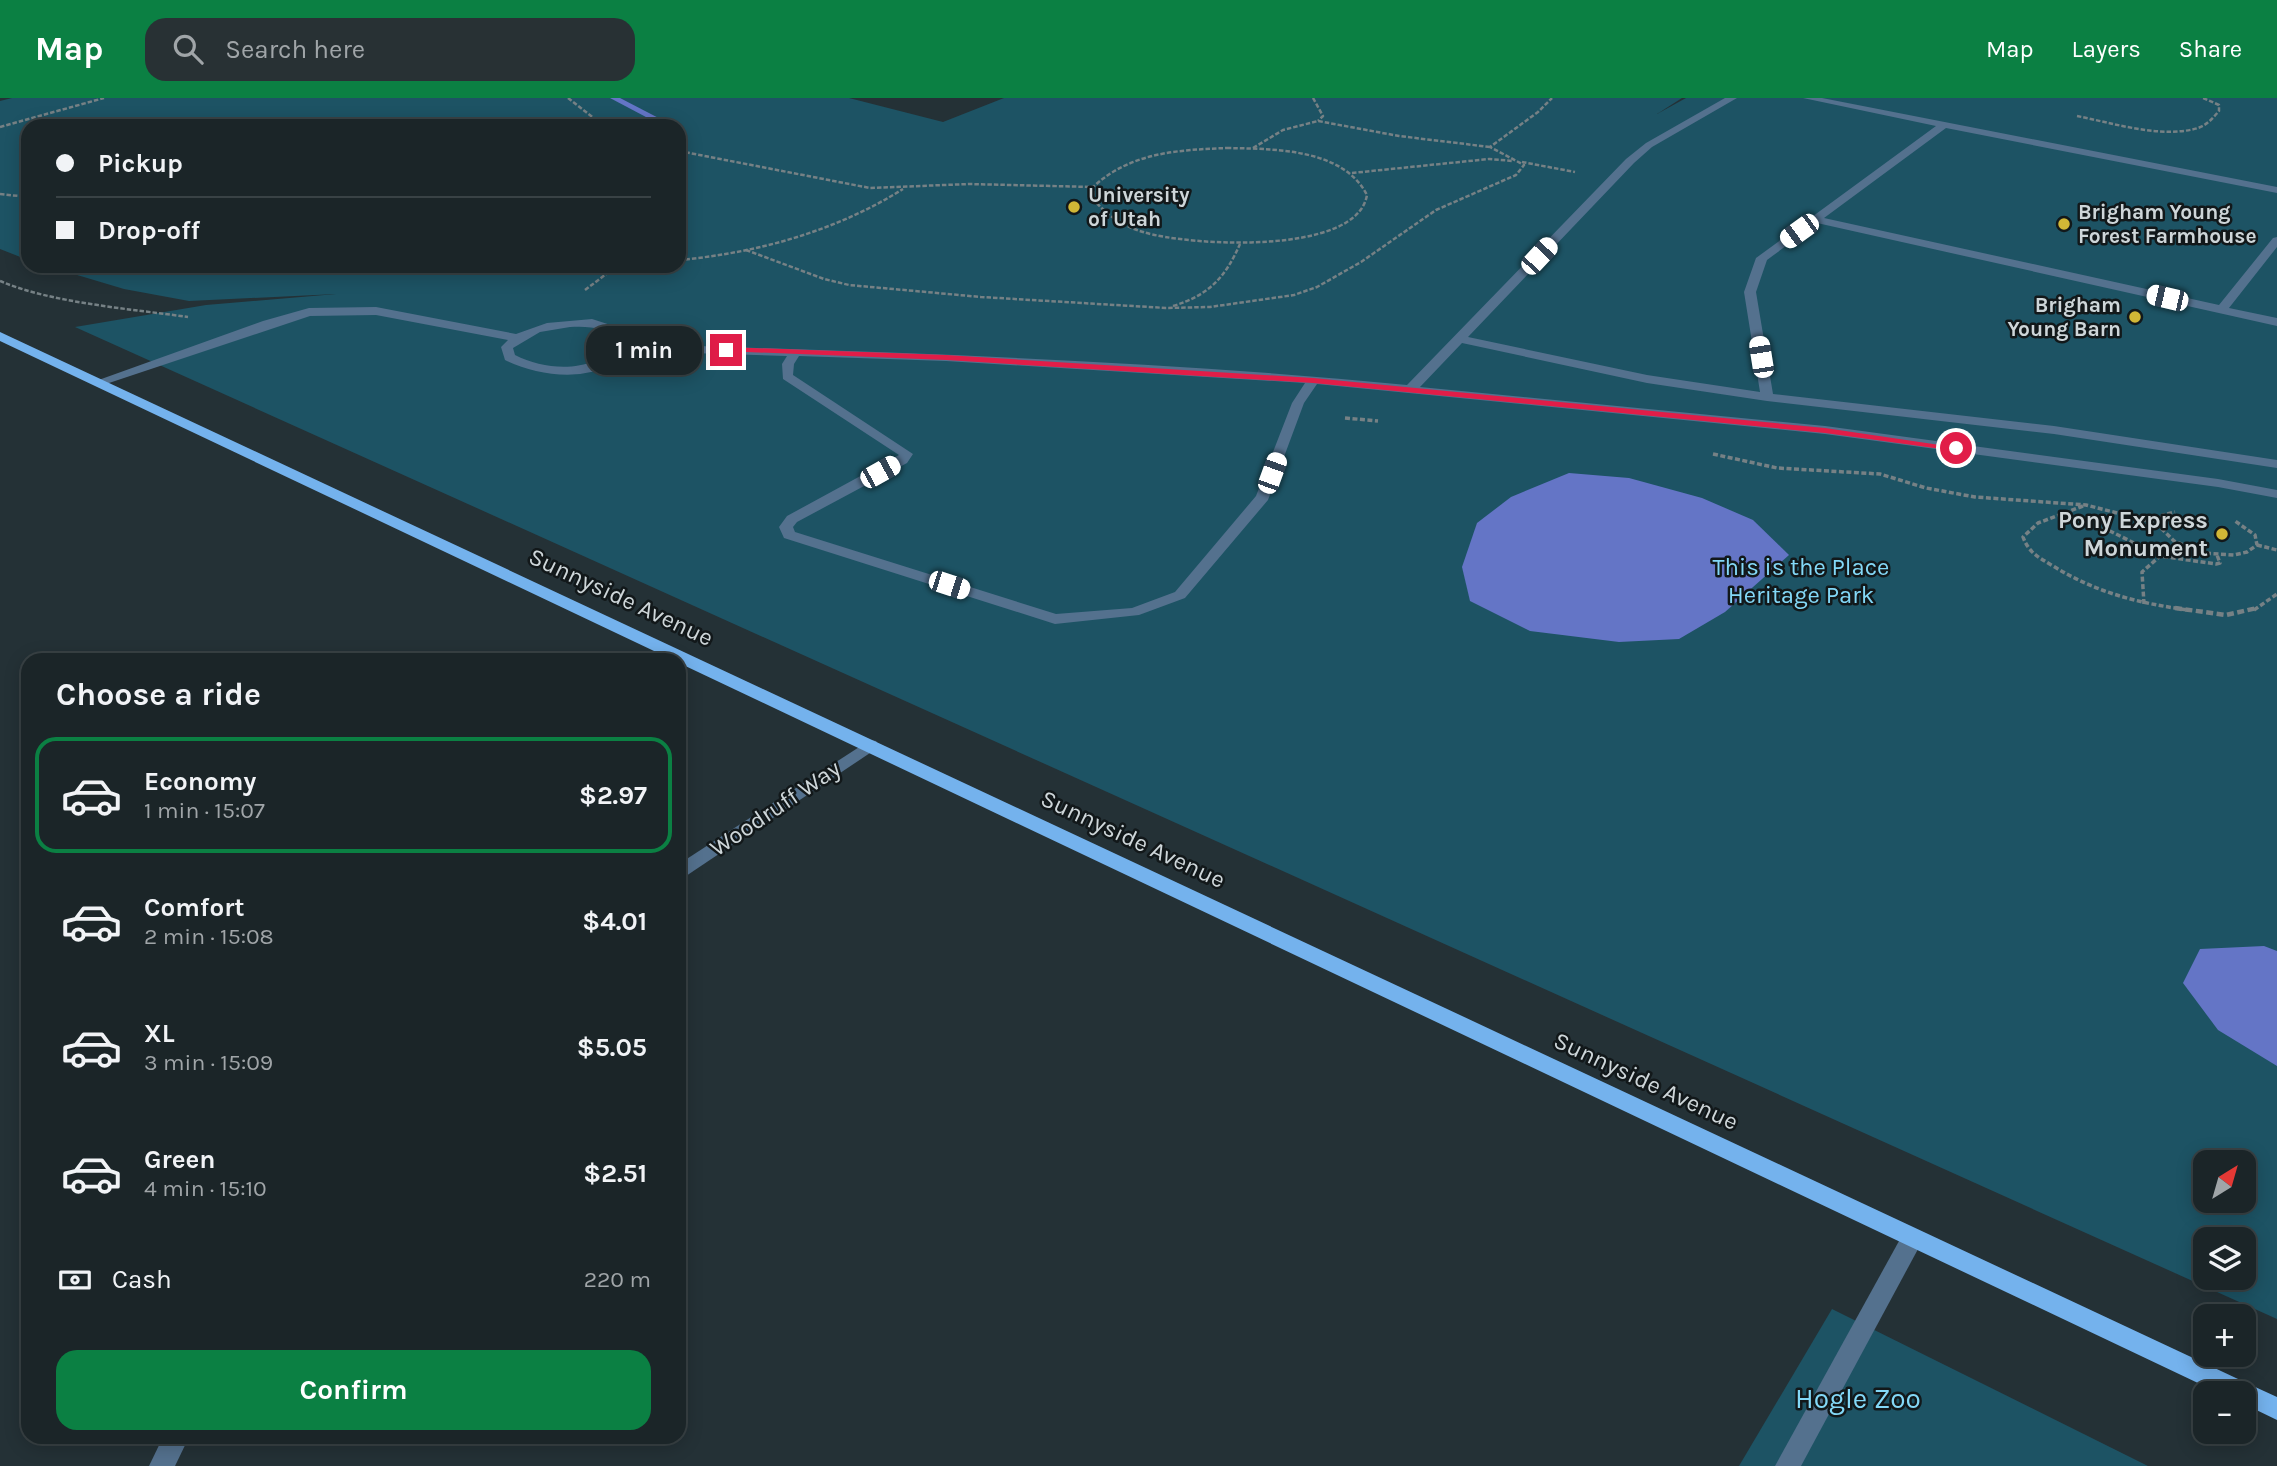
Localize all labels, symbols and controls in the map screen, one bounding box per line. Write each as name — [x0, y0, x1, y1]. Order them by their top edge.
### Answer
search box — [145, 18, 635, 81]
text: Map — [35, 30, 103, 68]
icon: search — [169, 30, 207, 68]
text: Search here — [225, 34, 365, 65]
text: Map — [1986, 35, 2034, 63]
text: Layers — [2072, 35, 2141, 63]
text: Share — [2179, 35, 2242, 63]
text: Pickup — [98, 148, 183, 179]
place label: University of Utah — [1088, 183, 1190, 231]
marker: University of Utah — [1066, 199, 1082, 215]
place label: Brigham Young Forest Farmhouse — [2078, 200, 2257, 248]
car — [1776, 210, 1823, 252]
text: Drop-off — [98, 215, 200, 246]
marker: Brigham Young Forest Farmhouse — [2056, 216, 2072, 232]
car — [1517, 233, 1562, 279]
car — [2145, 283, 2190, 313]
place label: Brigham Young Barn — [2007, 293, 2121, 341]
marker: Brigham Young Barn — [2127, 309, 2143, 325]
callout: 1 min — [586, 326, 702, 374]
route end — [710, 334, 742, 366]
car — [1748, 335, 1775, 379]
text: 1 min — [615, 337, 673, 364]
route start — [1940, 432, 1972, 464]
car — [1255, 450, 1290, 496]
car — [857, 453, 904, 491]
place label: Pony Express Monument — [2058, 506, 2208, 562]
marker: Pony Express Monument — [2214, 526, 2230, 542]
street label: Sunnyside Avenue — [524, 542, 718, 652]
park label: This is the Place Heritage Park — [1713, 553, 1889, 609]
car — [926, 569, 973, 601]
text: Choose a ride — [56, 676, 261, 713]
street label: Woodruff Way — [704, 754, 846, 862]
icon: car — [60, 764, 123, 827]
text: Economy — [144, 766, 256, 797]
text: $2.97 — [579, 780, 647, 811]
street label: Sunnyside Avenue — [1036, 784, 1230, 894]
text: 1 min · 15:07 — [144, 797, 265, 824]
icon: car — [60, 890, 123, 953]
text: Comfort — [144, 892, 245, 923]
text: $4.01 — [582, 906, 647, 937]
text: 2 min · 15:08 — [144, 923, 274, 950]
icon: car — [60, 1016, 123, 1079]
text: XL — [144, 1018, 175, 1049]
street label: Sunnyside Avenue — [1549, 1026, 1743, 1136]
text: $5.05 — [577, 1032, 647, 1063]
text: 3 min · 15:09 — [144, 1049, 273, 1076]
icon: car — [60, 1142, 123, 1205]
text: Green — [144, 1144, 216, 1175]
north arrow — [2193, 1150, 2256, 1213]
map controls — [2193, 1150, 2256, 1444]
text: $2.51 — [583, 1158, 647, 1189]
text: 4 min · 15:10 — [144, 1175, 267, 1202]
button: layers — [2193, 1227, 2256, 1290]
icon: cash — [56, 1261, 94, 1299]
text: Cash — [112, 1264, 172, 1295]
text: 220 m — [584, 1266, 651, 1293]
button: + — [2193, 1304, 2256, 1367]
button: Confirm — [56, 1350, 651, 1430]
button: − — [2193, 1381, 2256, 1444]
park label: Hogle Zoo — [1795, 1382, 1921, 1415]

